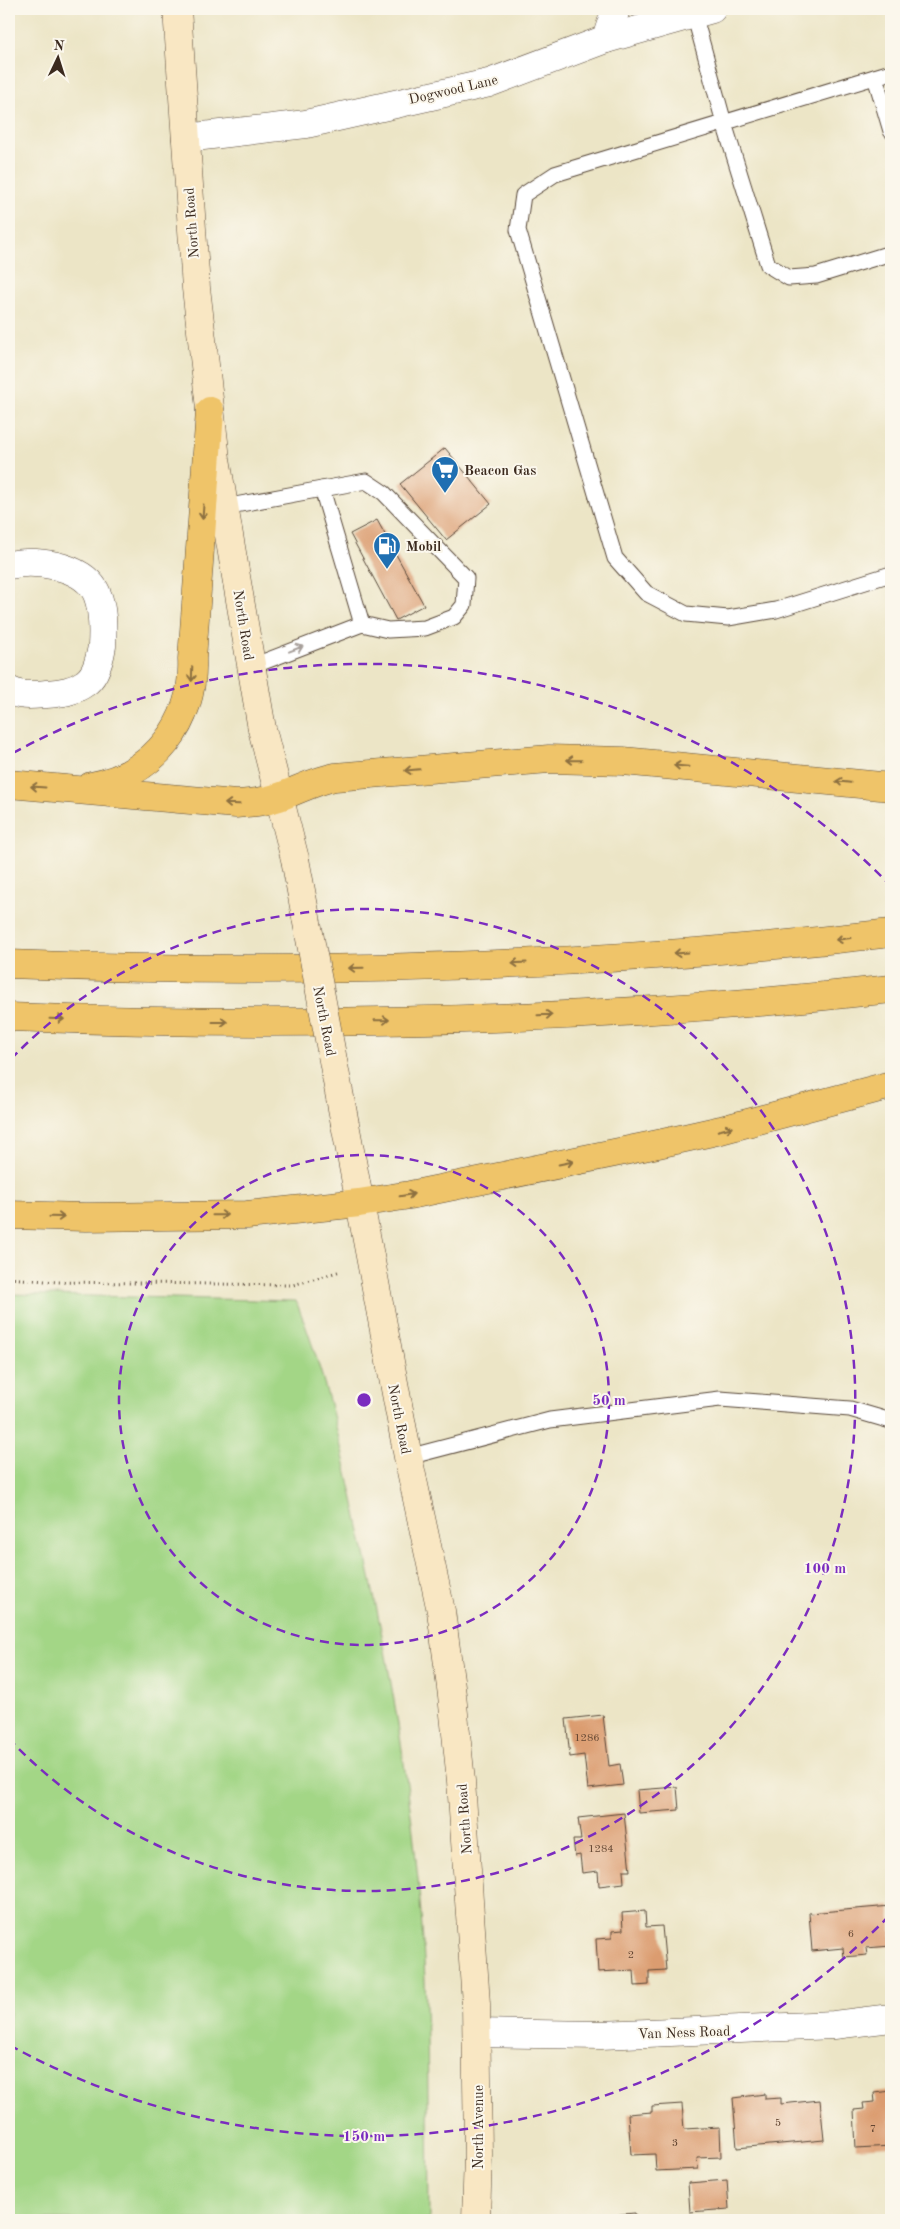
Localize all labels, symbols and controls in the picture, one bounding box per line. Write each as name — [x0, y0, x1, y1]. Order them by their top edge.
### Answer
north arrow — [32, 32, 82, 82]
text: N — [53, 39, 65, 53]
street label: Dogwood Lane — [407, 73, 499, 107]
street label: North Road — [183, 187, 201, 259]
supermarket icon: Beacon Gas — [430, 455, 460, 494]
place label: Beacon Gas — [464, 464, 536, 478]
one-way arrow — [198, 504, 207, 520]
fuel station icon: Mobil — [372, 531, 402, 570]
place label: Mobil — [406, 540, 441, 554]
street label: North Road — [231, 589, 255, 661]
one-way arrow — [288, 644, 303, 653]
one-way arrow — [188, 666, 197, 682]
one-way arrow — [567, 755, 583, 764]
one-way arrow — [673, 761, 689, 771]
one-way arrow — [405, 765, 421, 774]
one-way arrow — [835, 777, 851, 787]
one-way arrow — [30, 782, 46, 791]
one-way arrow — [224, 799, 240, 808]
one-way arrow — [835, 934, 851, 944]
one-way arrow — [673, 949, 689, 958]
one-way arrow — [511, 958, 527, 967]
one-way arrow — [349, 964, 365, 973]
street label: North Road — [310, 985, 338, 1057]
one-way arrow — [537, 1011, 553, 1020]
one-way arrow — [49, 1014, 65, 1023]
one-way arrow — [374, 1015, 390, 1025]
one-way arrow — [212, 1017, 228, 1027]
one-way arrow — [717, 1124, 733, 1133]
one-way arrow — [558, 1157, 574, 1167]
one-way arrow — [399, 1190, 415, 1199]
one-way arrow — [212, 1210, 228, 1220]
one-way arrow — [49, 1212, 65, 1222]
street label: North Road — [385, 1383, 413, 1455]
centre of rings — [355, 1391, 373, 1409]
text: 50 m — [592, 1394, 626, 1409]
text: 100 m — [804, 1562, 846, 1577]
house number: 1286 — [574, 1733, 600, 1744]
street label: North Road — [456, 1783, 474, 1855]
house number: 1284 — [588, 1844, 614, 1855]
house number: 6 — [848, 1929, 854, 1940]
house number: 2 — [628, 1950, 634, 1961]
street label: Van Ness Road — [638, 2024, 731, 2042]
street label: North Avenue — [472, 2085, 486, 2169]
house number: 5 — [775, 2118, 781, 2129]
house number: 7 — [870, 2124, 876, 2135]
text: 150 m — [343, 2130, 385, 2145]
house number: 3 — [672, 2138, 678, 2149]

